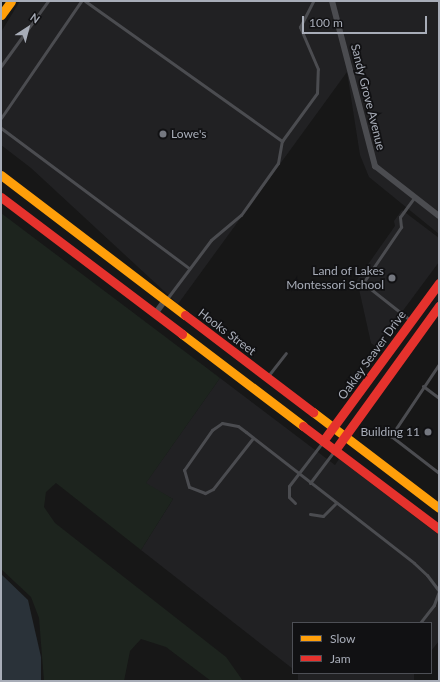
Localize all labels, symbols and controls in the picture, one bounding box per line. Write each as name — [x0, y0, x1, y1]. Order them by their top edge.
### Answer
north arrow — [8, 8, 48, 48]
scale bar — [304, 8, 429, 34]
text: N — [28, 10, 43, 26]
text: 100 m — [309, 15, 343, 30]
street label: Sandy Grove Avenue — [348, 42, 388, 152]
place label: Lowe's — [171, 127, 206, 141]
marker: Lowe's — [158, 129, 168, 139]
place label: Land of Lakes Montessori School — [286, 264, 384, 292]
marker: Land of Lakes Montessori School — [387, 273, 397, 283]
street label: Hooks Street — [195, 306, 259, 358]
street label: Oakley Seaver Drive — [335, 308, 409, 402]
place label: Building 11 — [360, 425, 420, 439]
marker: Building 11 — [423, 427, 433, 437]
legend — [292, 622, 432, 674]
text: Slow — [330, 631, 355, 646]
text: Jam — [330, 651, 351, 666]

